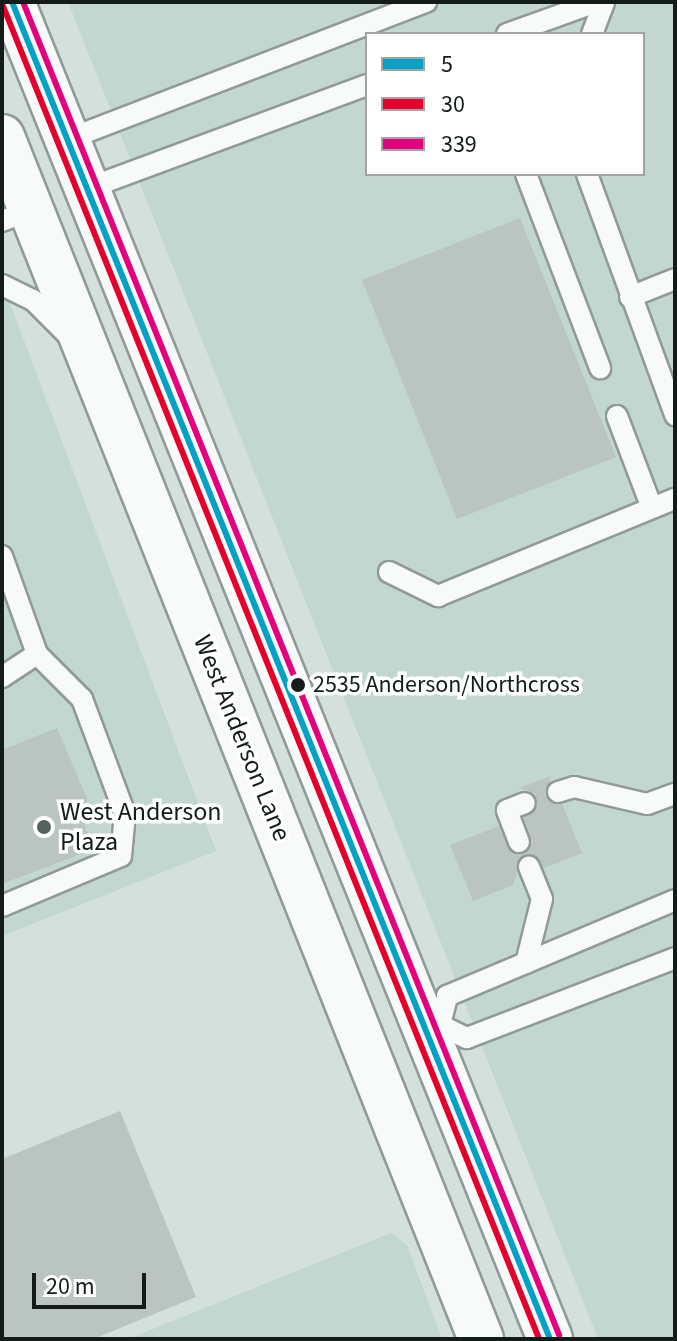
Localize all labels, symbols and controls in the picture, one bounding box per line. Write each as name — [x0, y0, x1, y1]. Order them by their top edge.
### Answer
legend — [365, 32, 645, 176]
text: 5 — [441, 47, 453, 82]
text: 30 — [441, 87, 465, 122]
text: 339 — [441, 127, 477, 162]
street label: West Anderson Lane — [186, 630, 298, 846]
place label: 2535 Anderson/Northcross — [313, 671, 580, 699]
marker: 2535 Anderson/Northcross — [290, 677, 306, 693]
place label: West Anderson Plaza — [60, 796, 221, 858]
marker: West Anderson Plaza — [35, 818, 53, 836]
scale bar — [36, 1257, 150, 1307]
text: 20 m — [46, 1269, 95, 1304]

